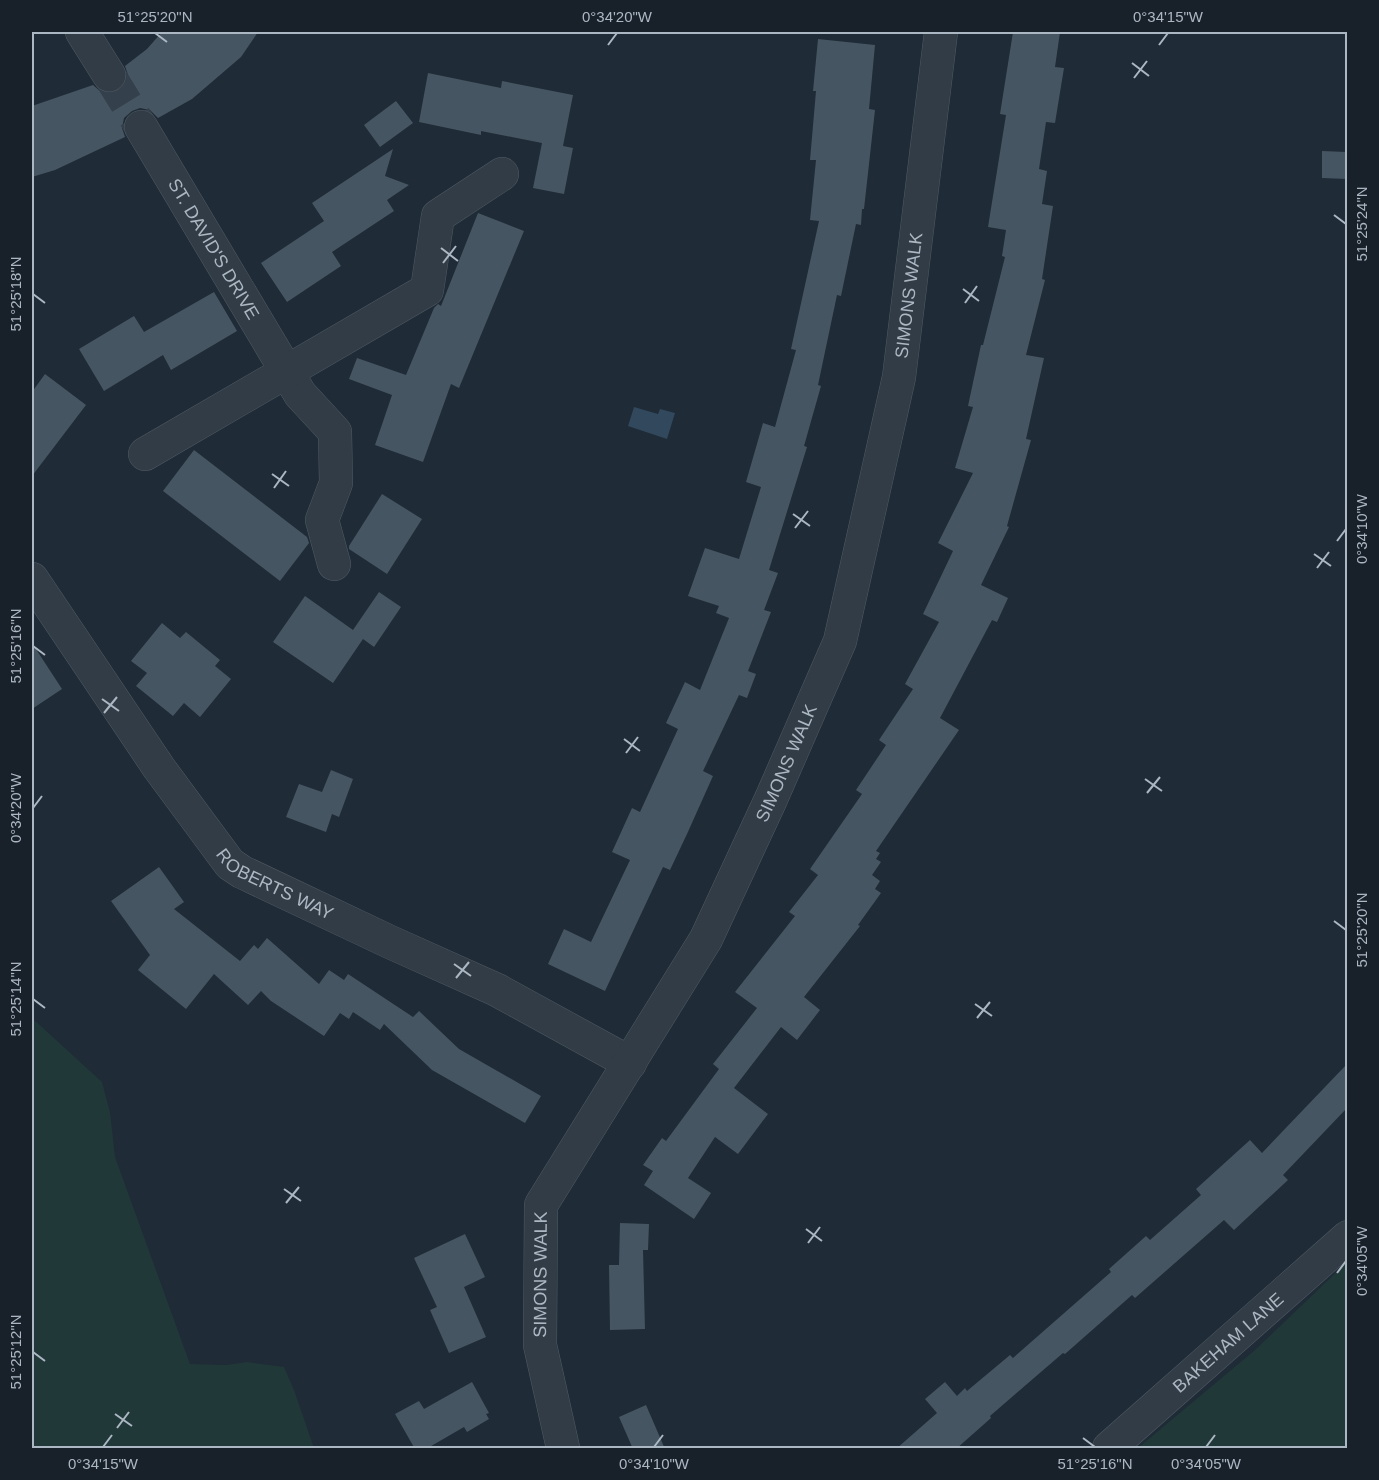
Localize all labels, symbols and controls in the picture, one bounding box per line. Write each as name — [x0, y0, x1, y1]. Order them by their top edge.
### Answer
text: 51°25'20"N — [117, 8, 193, 25]
text: 0°34'20"W — [582, 8, 653, 25]
text: 0°34'15"W — [1133, 8, 1204, 25]
street label: ST. DAVID'S DRIVE — [164, 175, 263, 323]
text: 51°25'24"N — [1353, 186, 1370, 262]
street label: SIMONS WALK — [891, 231, 926, 359]
text: 51°25'18"N — [7, 256, 24, 332]
text: 0°34'10"W — [1353, 493, 1370, 564]
text: 51°25'16"N — [7, 608, 24, 684]
street label: SIMONS WALK — [752, 701, 821, 825]
text: 0°34'20"W — [7, 772, 24, 843]
street label: ROBERTS WAY — [212, 845, 337, 924]
text: 51°25'20"N — [1353, 892, 1370, 968]
text: 51°25'14"N — [7, 961, 24, 1037]
street label: SIMONS WALK — [530, 1211, 551, 1338]
text: 0°34'05"W — [1353, 1225, 1370, 1296]
street label: BAKEHAM LANE — [1169, 1289, 1287, 1397]
text: 51°25'12"N — [7, 1314, 24, 1390]
text: 0°34'15"W — [68, 1455, 139, 1472]
text: 0°34'10"W — [619, 1455, 690, 1472]
text: 51°25'16"N — [1057, 1455, 1133, 1472]
text: 0°34'05"W — [1171, 1455, 1242, 1472]

